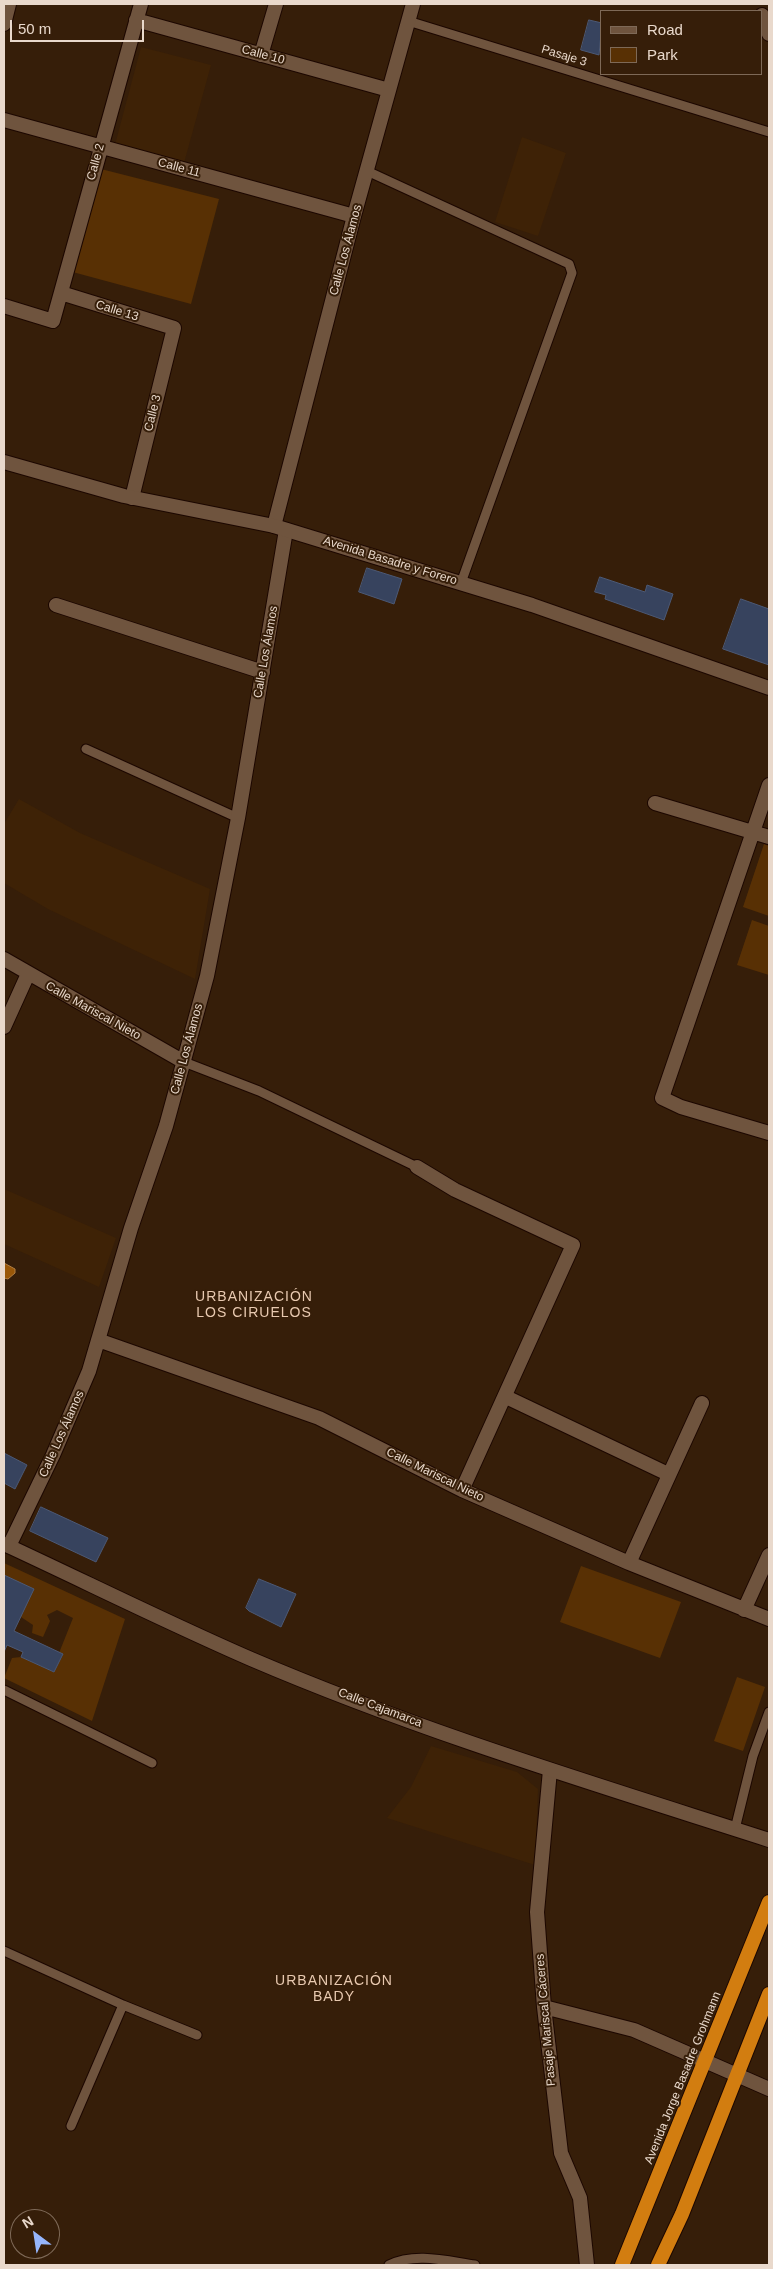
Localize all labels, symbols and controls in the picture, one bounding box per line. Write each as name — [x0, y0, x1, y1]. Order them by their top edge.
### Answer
scale bar — [12, 10, 146, 42]
legend — [600, 10, 763, 75]
text: 50 m — [18, 20, 51, 37]
text: Road — [647, 21, 683, 38]
street label: Calle 10 — [240, 42, 286, 68]
street label: Pasaje 3 — [540, 42, 588, 70]
text: Park — [647, 46, 678, 63]
street label: Calle 2 — [84, 142, 108, 182]
street label: Calle 11 — [156, 155, 202, 181]
street label: Calle Los Álamos — [327, 203, 365, 297]
street label: Calle 13 — [94, 298, 140, 324]
street label: Calle 3 — [141, 393, 165, 433]
street label: Avenida Basadre y Forero — [321, 534, 459, 588]
street label: Calle Los Álamos — [251, 605, 281, 699]
street label: Calle Mariscal Nieto — [43, 979, 143, 1043]
street label: Calle Los Álamos — [168, 1002, 206, 1096]
district label: URBANIZACIÓN LOS CIRUELOS — [194, 1289, 314, 1321]
street label: Calle Los Álamos — [36, 1388, 88, 1480]
street label: Calle Mariscal Nieto — [384, 1445, 486, 1505]
street label: Calle Cajamarca — [336, 1685, 424, 1731]
street label: Pasaje Mariscal Cáceres — [533, 1953, 559, 2087]
district label: URBANIZACIÓN BADY — [274, 1973, 394, 2005]
street label: Avenida Jorge Basadre Grohmann — [642, 1990, 724, 2166]
north arrow — [10, 2209, 60, 2259]
text: N — [19, 2213, 36, 2231]

